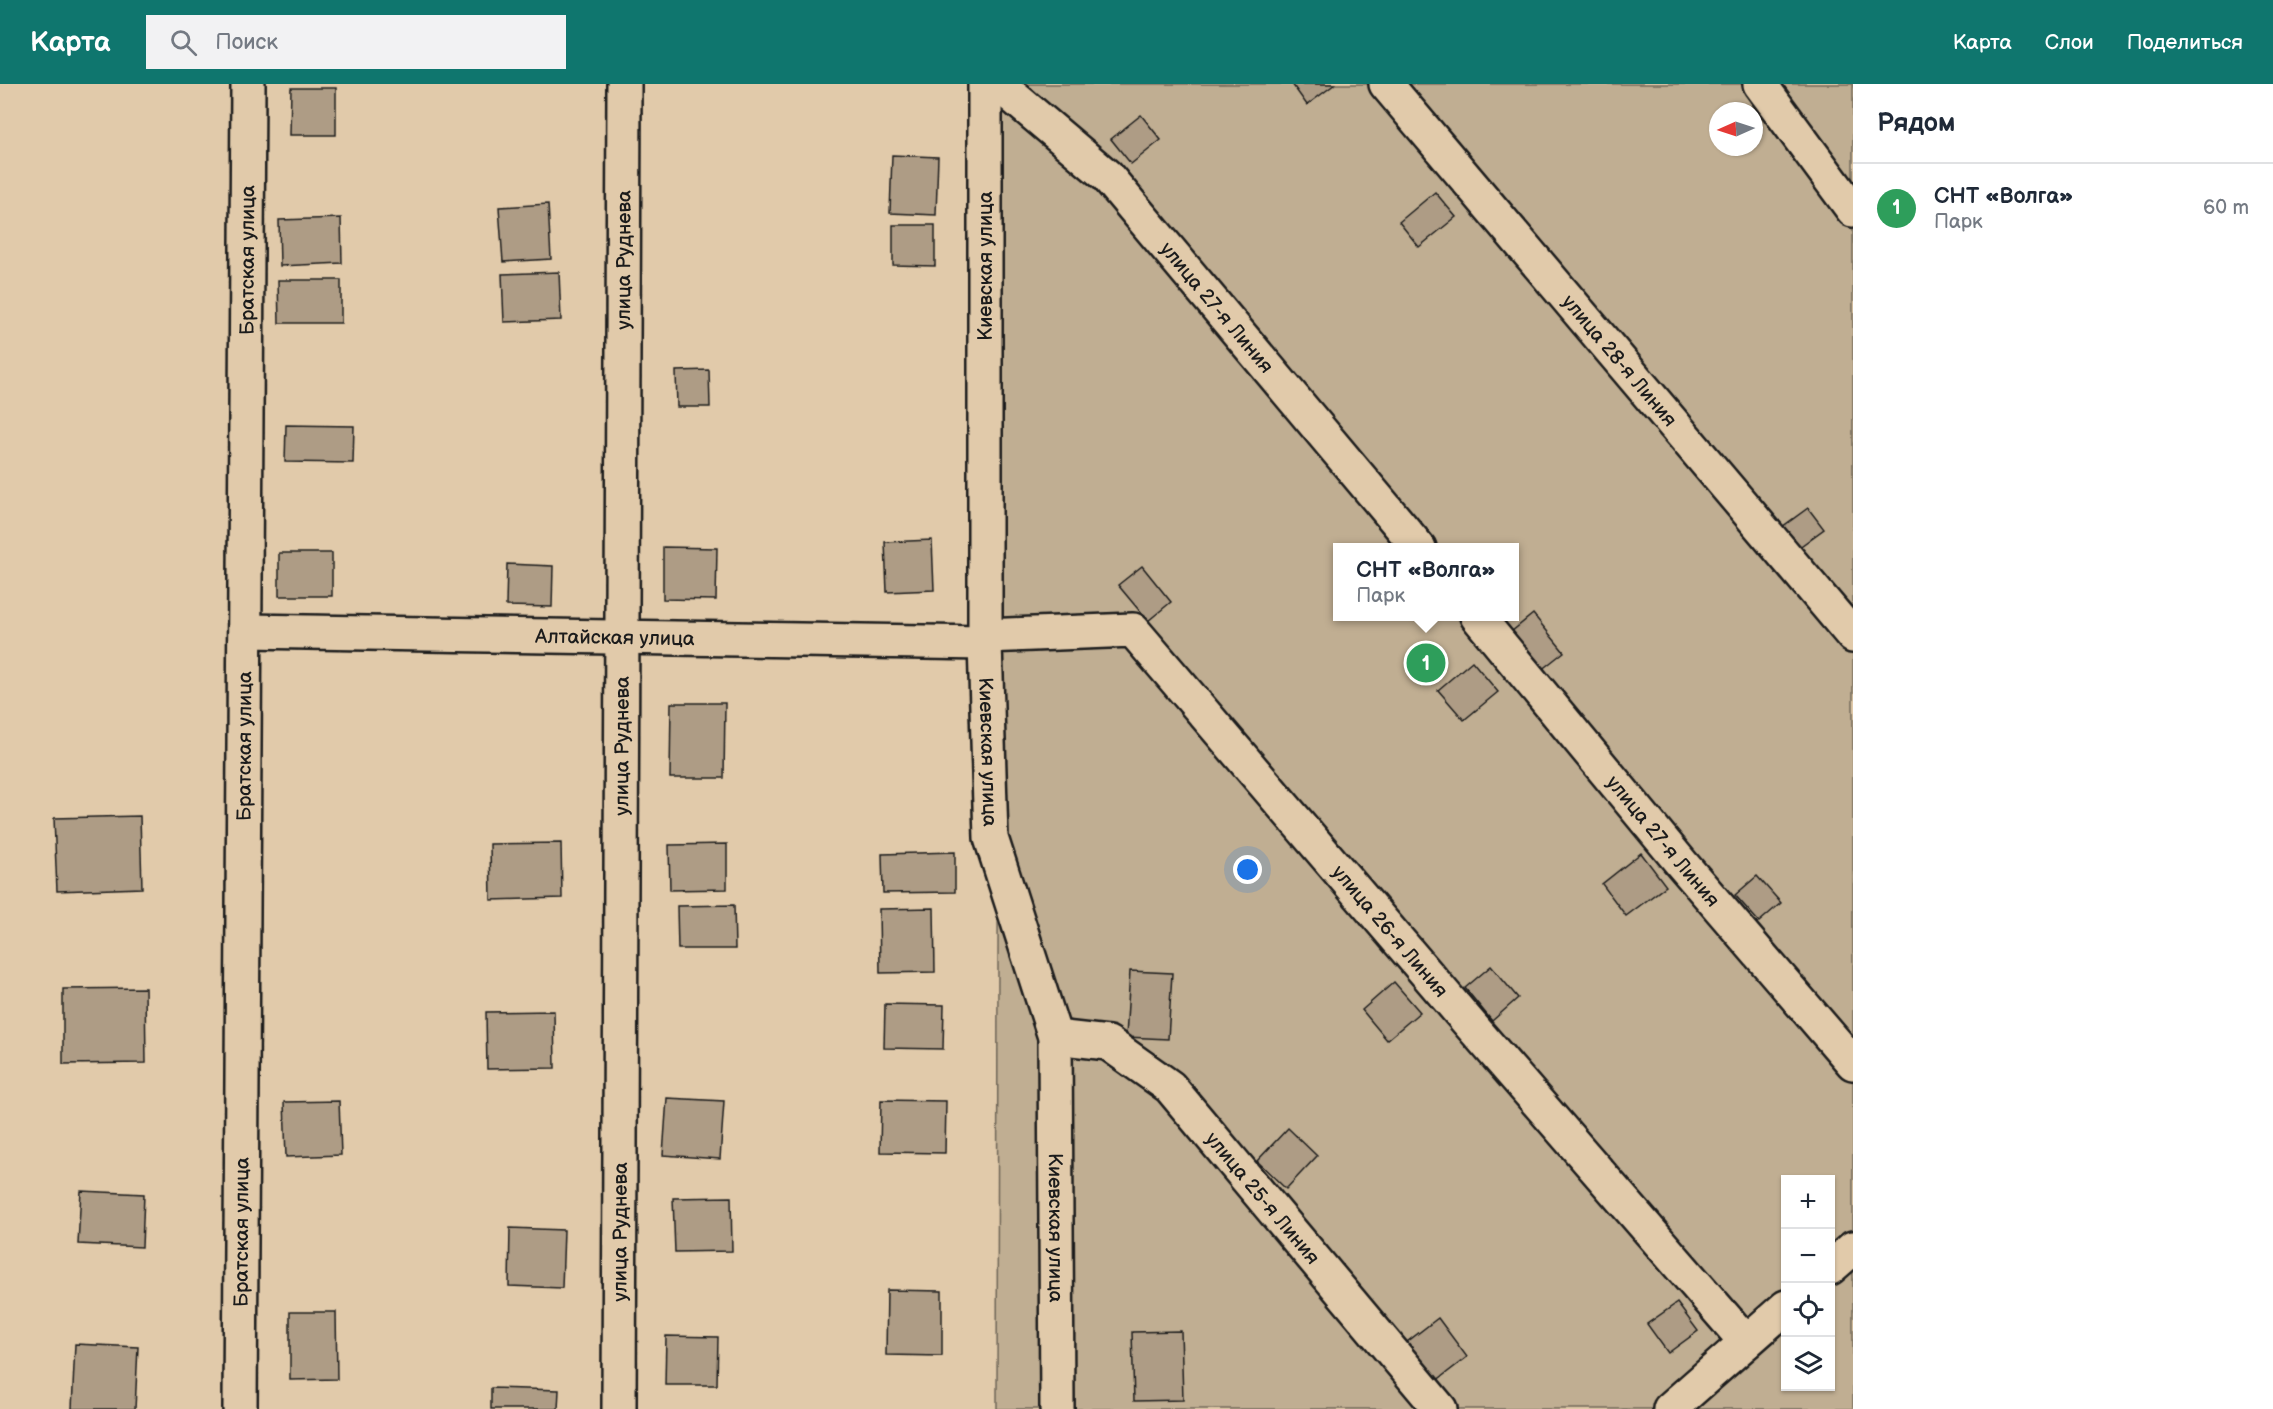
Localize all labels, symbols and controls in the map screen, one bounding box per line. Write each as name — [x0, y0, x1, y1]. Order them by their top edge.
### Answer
search box — [146, 15, 566, 69]
text: Карта — [30, 26, 110, 59]
icon: search — [167, 26, 200, 59]
text: Поиск — [215, 29, 278, 56]
text: Карта — [1953, 30, 2012, 55]
text: Слои — [2045, 30, 2094, 55]
text: Поделиться — [2127, 30, 2243, 55]
north arrow — [1709, 102, 1763, 156]
text: Рядом — [1877, 108, 1955, 139]
text: СНТ «Волга» — [1934, 183, 2073, 210]
street label: Братская улица — [235, 185, 260, 335]
street label: улица Руднева — [612, 190, 637, 330]
street label: Киевская улица — [974, 191, 998, 341]
text: 1 — [1892, 196, 1901, 220]
text: 60 m — [2203, 196, 2249, 220]
text: Парк — [1934, 210, 1983, 234]
street label: улица 27-я Линия — [1155, 237, 1278, 378]
street label: улица 28-я Линия — [1556, 290, 1682, 432]
popup — [1333, 543, 1519, 621]
text: СНТ «Волга» — [1356, 557, 1496, 584]
text: Парк — [1356, 584, 1405, 608]
street label: Алтайская улица — [534, 625, 695, 651]
pin: 1 — [1406, 640, 1446, 686]
street label: Братская улица — [233, 671, 257, 821]
street label: улица Руднева — [610, 676, 635, 816]
street label: Киевская улица — [973, 677, 1002, 827]
street label: улица 27-я Линия — [1601, 771, 1724, 912]
your location — [1233, 855, 1262, 884]
street label: улица 26-я Линия — [1326, 861, 1453, 1003]
street label: улица 25-я Линия — [1200, 1127, 1325, 1270]
street label: Киевская улица — [1043, 1153, 1067, 1303]
street label: Братская улица — [230, 1157, 255, 1307]
street label: улица Руднева — [608, 1162, 633, 1302]
map controls — [1781, 1175, 1835, 1391]
button: + — [1781, 1175, 1835, 1229]
button: − — [1781, 1229, 1835, 1283]
button: locate — [1781, 1283, 1835, 1337]
button: layers — [1781, 1337, 1835, 1391]

